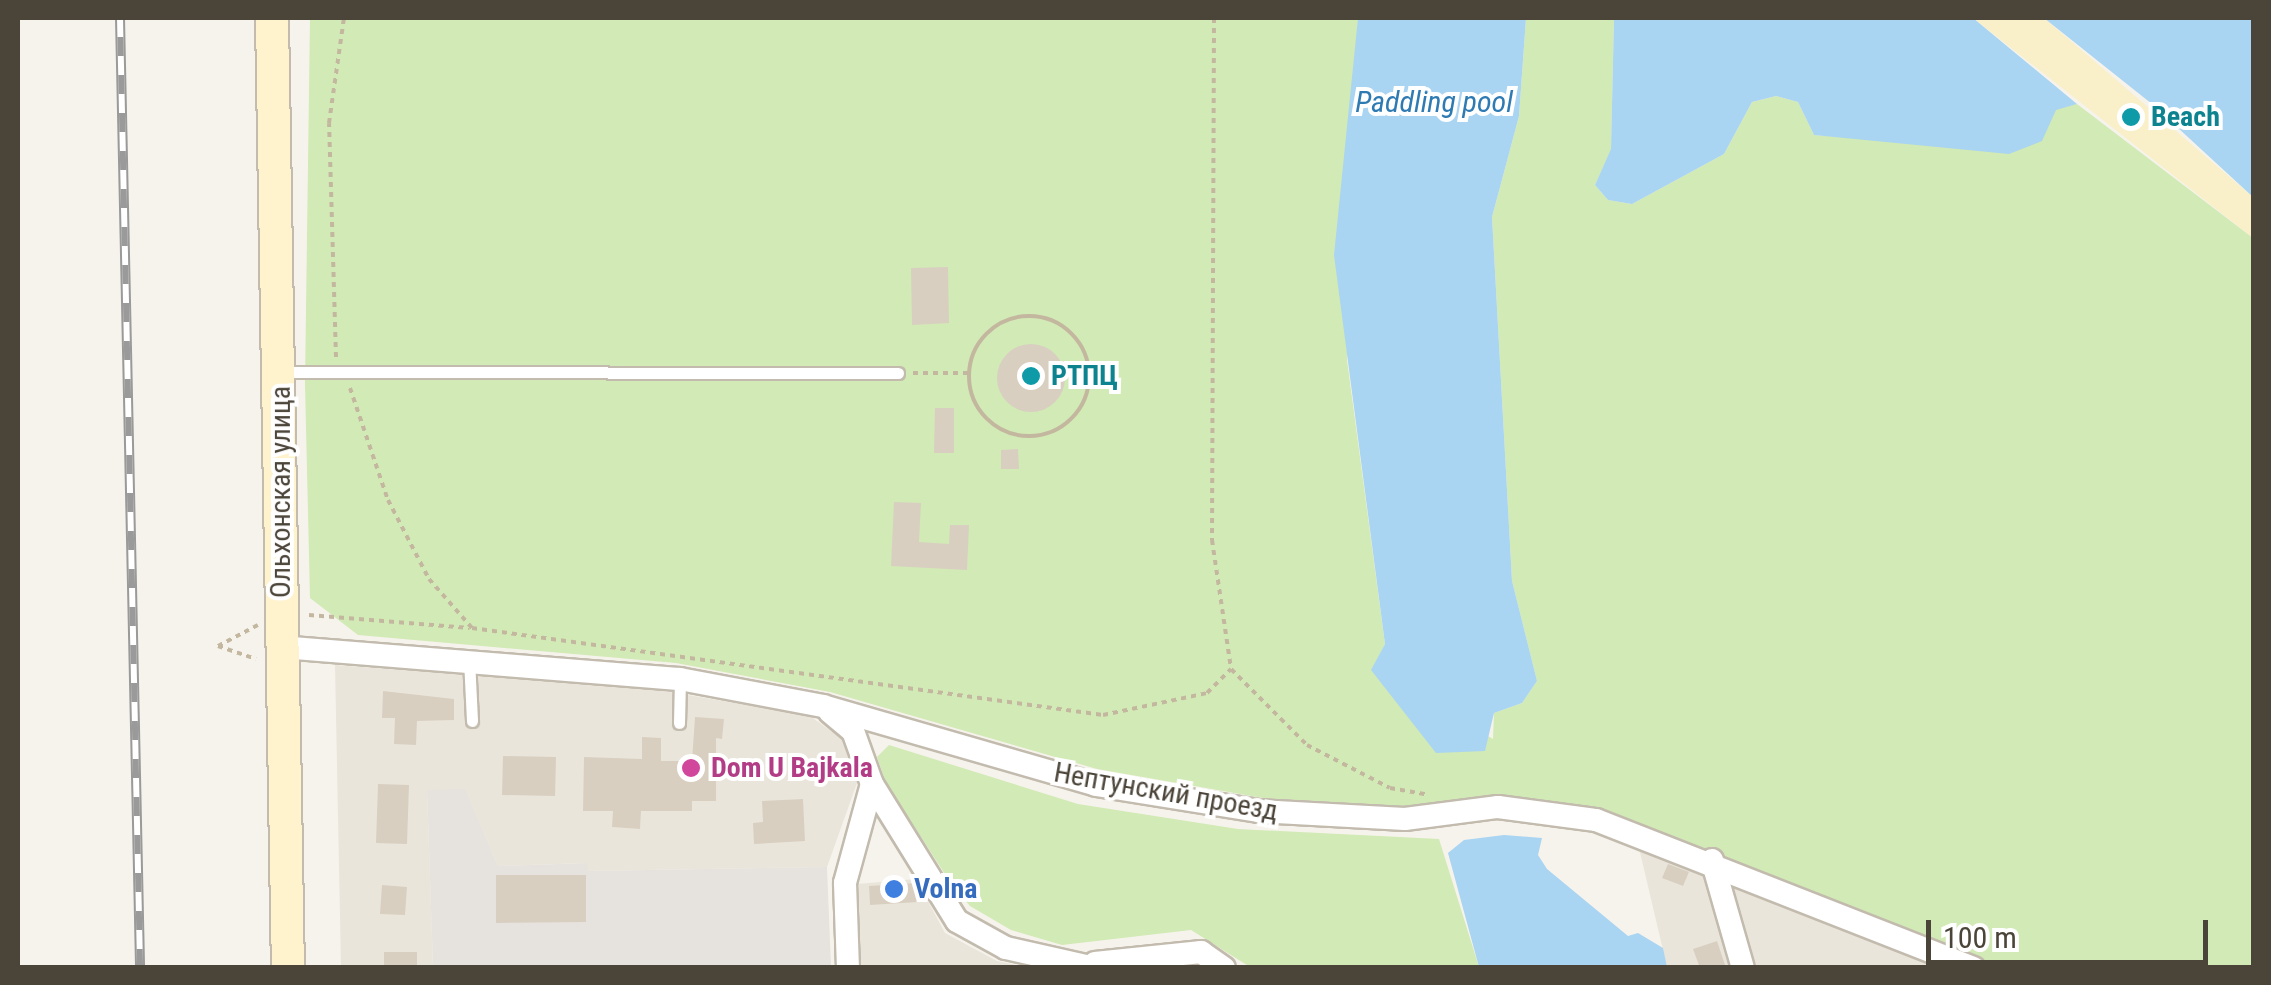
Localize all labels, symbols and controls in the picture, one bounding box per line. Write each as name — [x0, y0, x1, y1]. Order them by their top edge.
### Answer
water label: Paddling pool — [1355, 84, 1513, 120]
place label: Beach — [2151, 100, 2220, 134]
marker: Beach — [2120, 106, 2142, 128]
place label: РТПЦ — [1051, 359, 1118, 393]
marker: РТПЦ — [1020, 365, 1042, 387]
street label: Ольхонская улица — [264, 386, 298, 598]
place label: Dom U Bajkala — [711, 751, 873, 785]
street label: Нептунский проезд — [1051, 756, 1281, 828]
marker: Dom U Bajkala — [680, 757, 702, 779]
place label: Volna — [914, 872, 978, 906]
marker: Volna — [883, 878, 905, 900]
scale bar — [1931, 900, 2214, 962]
text: 100 m — [1943, 920, 2017, 955]

